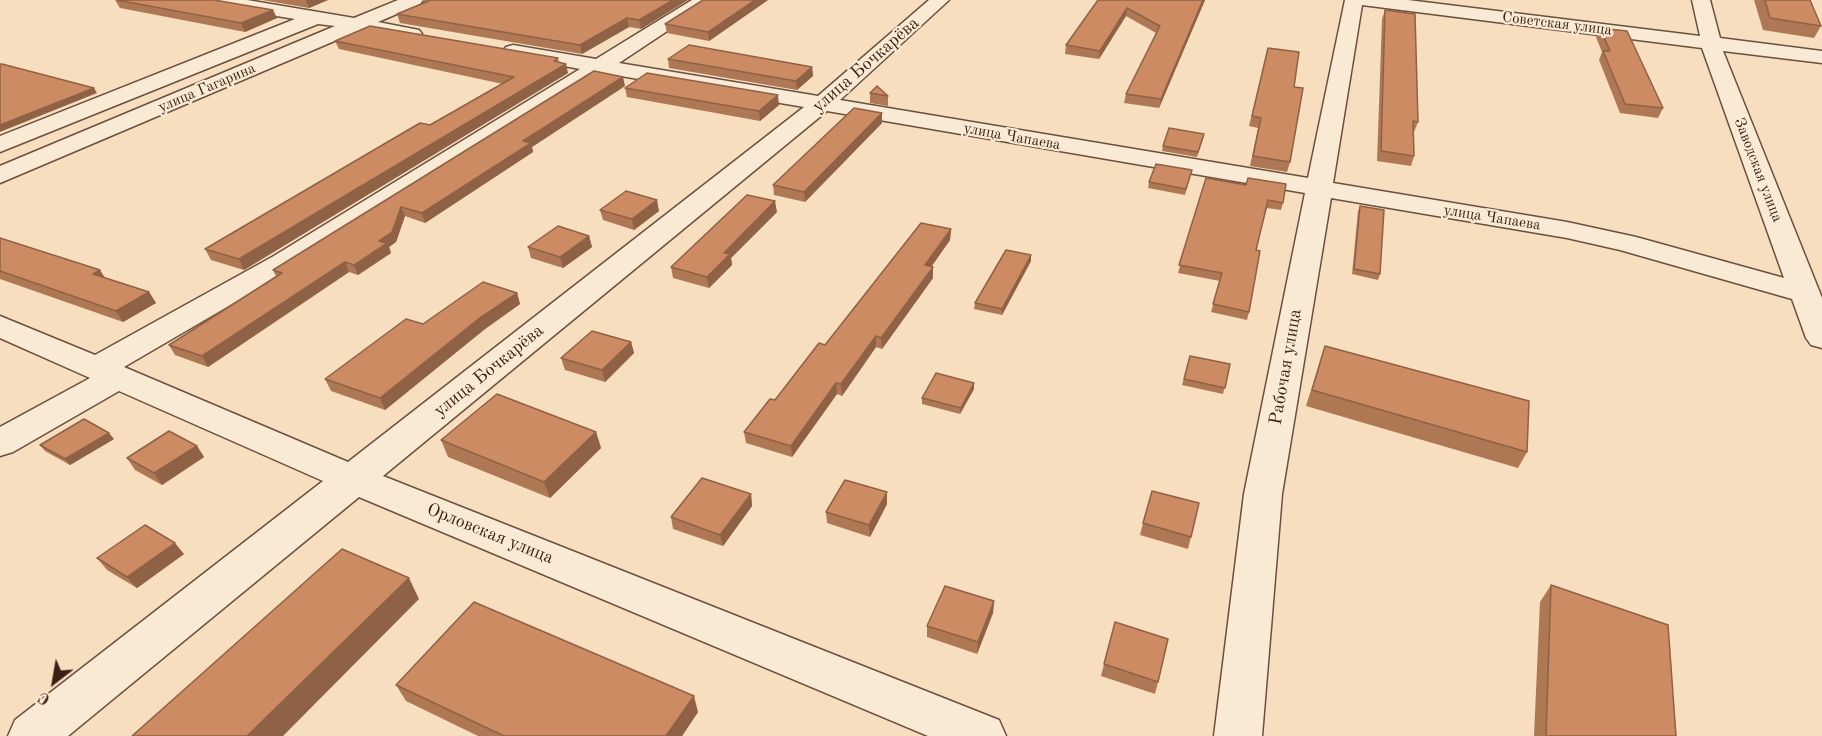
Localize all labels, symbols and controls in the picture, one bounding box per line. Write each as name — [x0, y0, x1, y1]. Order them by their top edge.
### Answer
street label: Советская улица — [1501, 8, 1613, 40]
street label: улица Бочкарёва — [808, 13, 924, 117]
street label: улица Гагарина — [156, 59, 258, 117]
street label: Заводская улица — [1730, 115, 1786, 225]
street label: улица Чапаева — [962, 120, 1062, 154]
street label: улица Чапаева — [1442, 201, 1542, 235]
street label: Рабочая улица — [1265, 307, 1307, 427]
street label: улица Бочкарёва — [430, 320, 548, 422]
street label: Орловская улица — [423, 499, 557, 569]
north arrow — [24, 652, 84, 712]
text: С — [36, 688, 53, 707]

